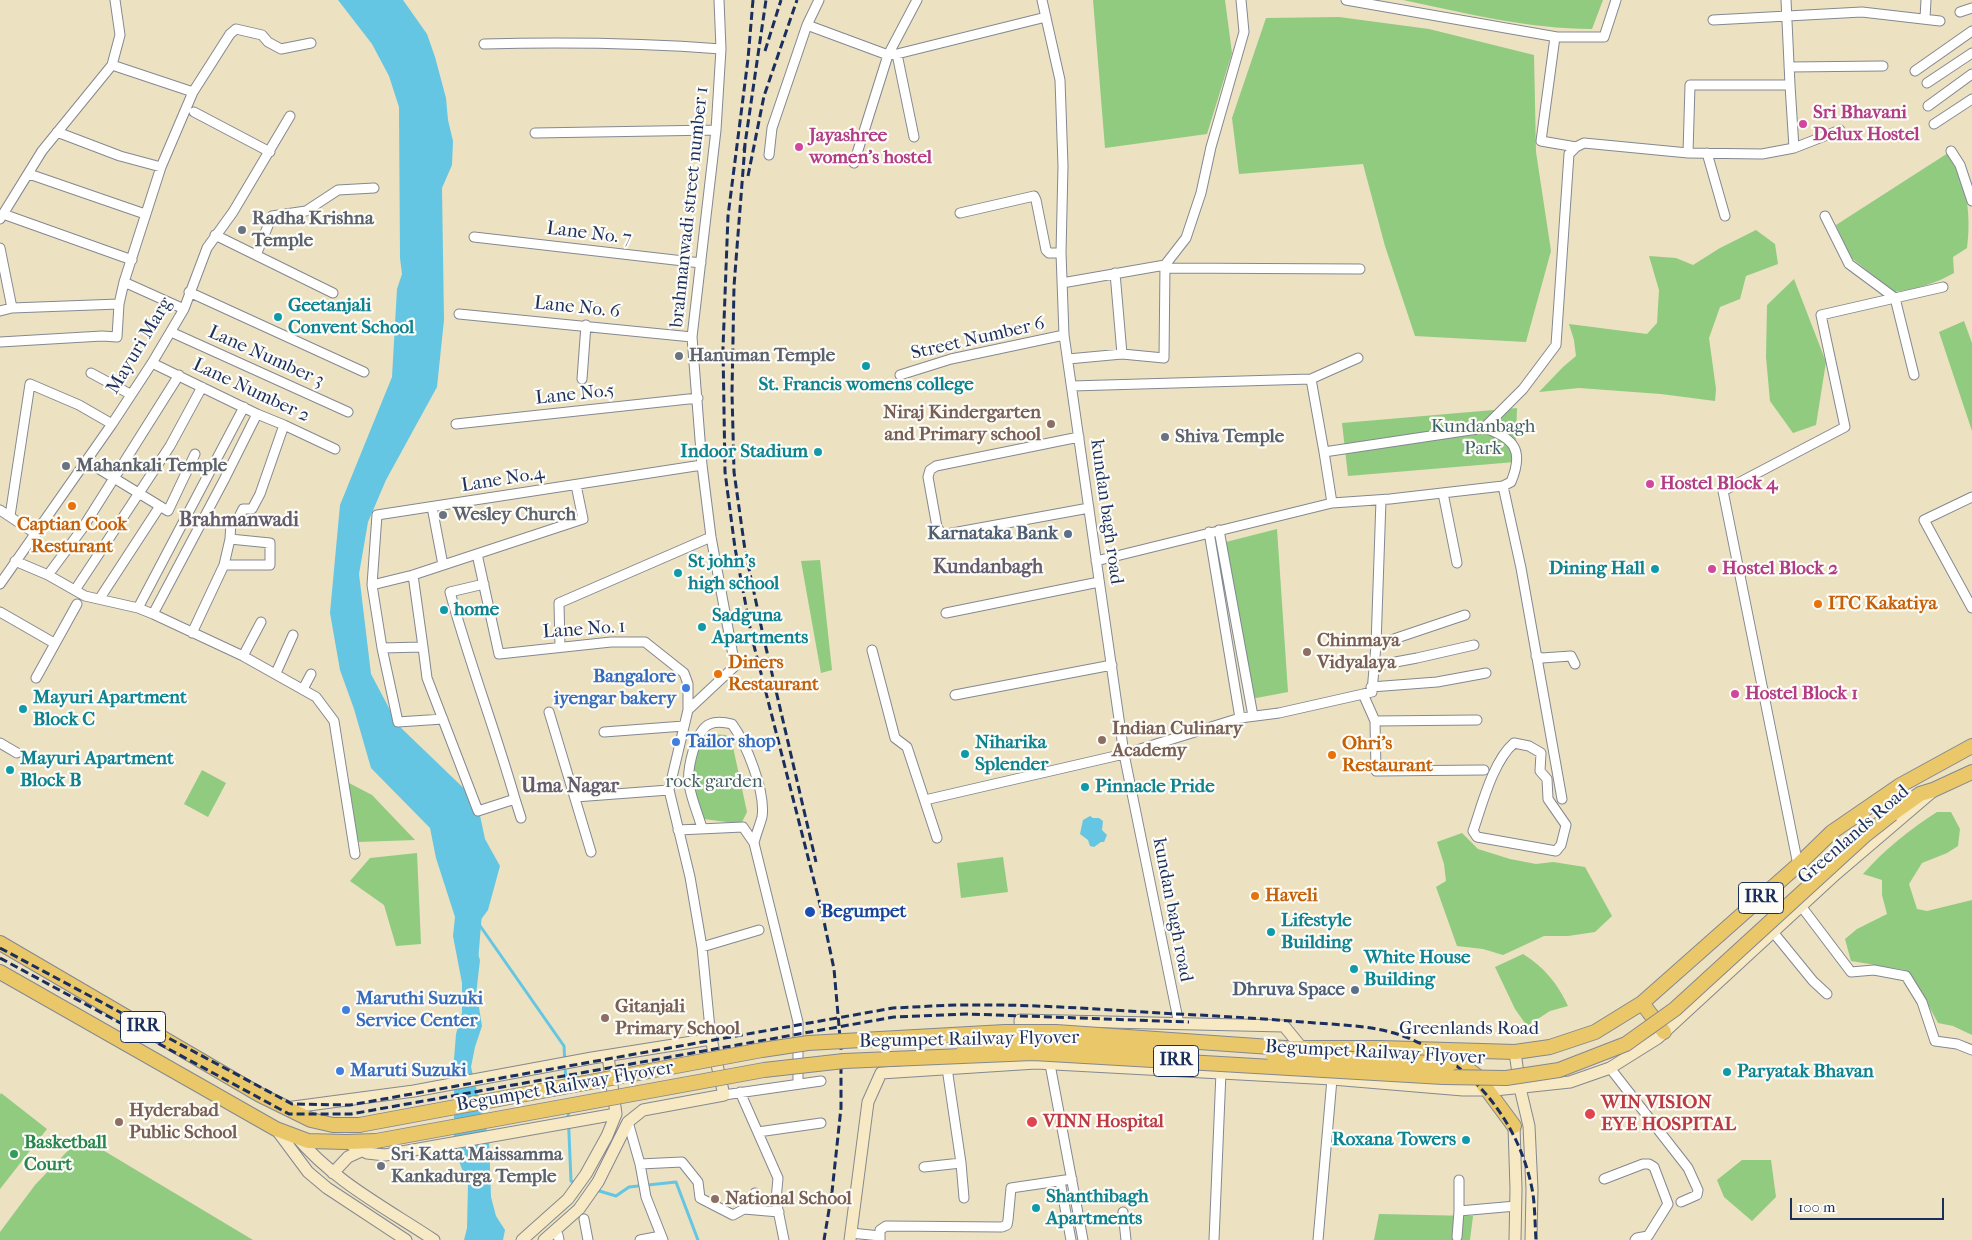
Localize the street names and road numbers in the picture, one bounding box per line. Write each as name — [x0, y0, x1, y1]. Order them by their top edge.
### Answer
street label: brahmanwadi street number 1 — [666, 85, 714, 329]
street label: Lane No. 7 — [545, 217, 633, 251]
street label: Lane No. 6 — [533, 292, 621, 324]
street label: Mayuri Marg — [102, 293, 178, 399]
street label: Street Number 6 — [909, 313, 1047, 365]
street label: Lane Number 3 — [204, 321, 328, 393]
street label: Lane Number 2 — [189, 354, 313, 428]
street label: Lane No.5 — [534, 380, 616, 410]
street label: kundan bagh road — [1085, 438, 1127, 586]
street label: Lane No.4 — [460, 462, 546, 498]
street label: Lane No. 1 — [542, 616, 626, 644]
street label: Greenlands Road — [1794, 780, 1914, 890]
street label: kundan bagh road — [1147, 836, 1197, 984]
road number: IRR — [1738, 882, 1784, 914]
road number: IRR — [120, 1012, 166, 1042]
street label: Greenlands Road — [1399, 1018, 1539, 1040]
street label: Begumpet Railway Flyover — [859, 1027, 1079, 1053]
street label: Begumpet Railway Flyover — [1264, 1036, 1486, 1070]
road number: IRR — [1154, 1046, 1198, 1076]
street label: Begumpet Railway Flyover — [455, 1057, 675, 1117]

